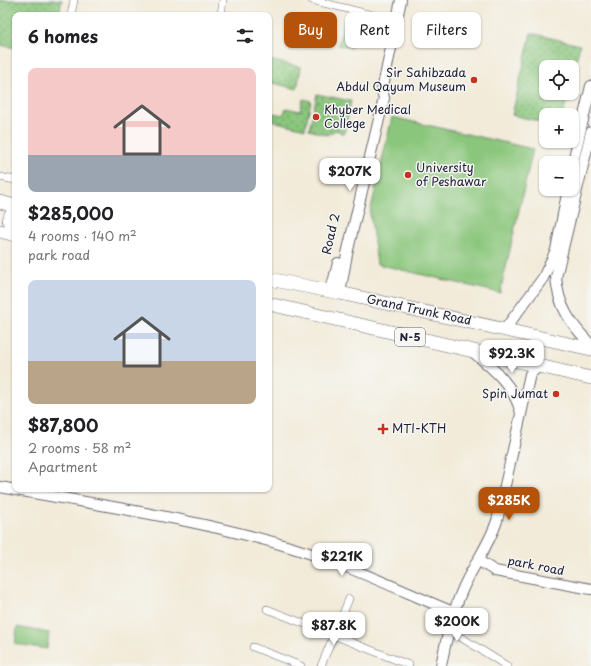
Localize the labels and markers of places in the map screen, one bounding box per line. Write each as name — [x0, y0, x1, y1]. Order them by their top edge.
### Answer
place label: Sir Sahibzada Abdul Qayum Museum — [336, 63, 466, 95]
marker: Sir Sahibzada Abdul Qayum Museum — [469, 75, 479, 85]
place label: Khyber Medical College — [324, 100, 411, 132]
marker: Khyber Medical College — [311, 112, 321, 122]
pin: $207K — [322, 158, 378, 192]
place label: University of Peshawar — [416, 158, 487, 190]
marker: University of Peshawar — [403, 170, 413, 180]
pin: $92.3K — [479, 340, 545, 374]
place label: Spin Jumat — [482, 384, 548, 402]
marker: Spin Jumat — [551, 389, 561, 399]
place label: MTI-KTH — [392, 419, 446, 437]
marker: MTI-KTH — [377, 423, 389, 435]
pin: $285K — [481, 487, 537, 521]
pin: $221K — [314, 543, 370, 577]
pin: $200K — [429, 608, 485, 642]
pin: $87.8K — [301, 612, 367, 646]

